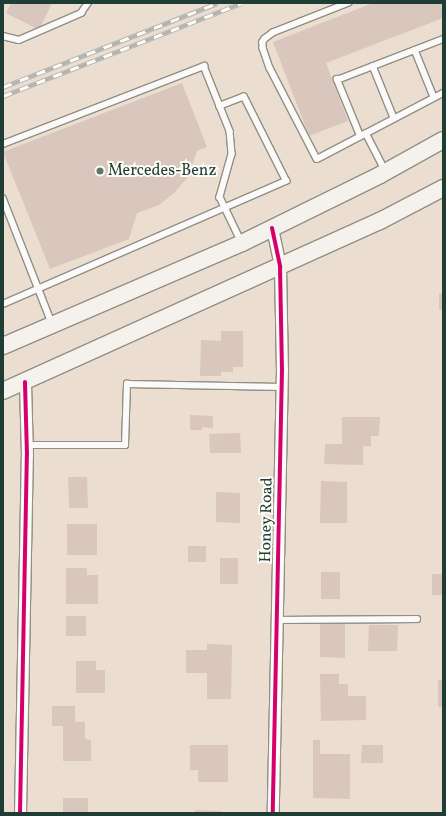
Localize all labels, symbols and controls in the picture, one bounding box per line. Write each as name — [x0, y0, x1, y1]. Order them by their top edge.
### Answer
place label: Mercedes-Benz — [108, 161, 216, 181]
marker: Mercedes-Benz — [95, 166, 105, 176]
street label: Honey Road — [257, 477, 277, 563]

